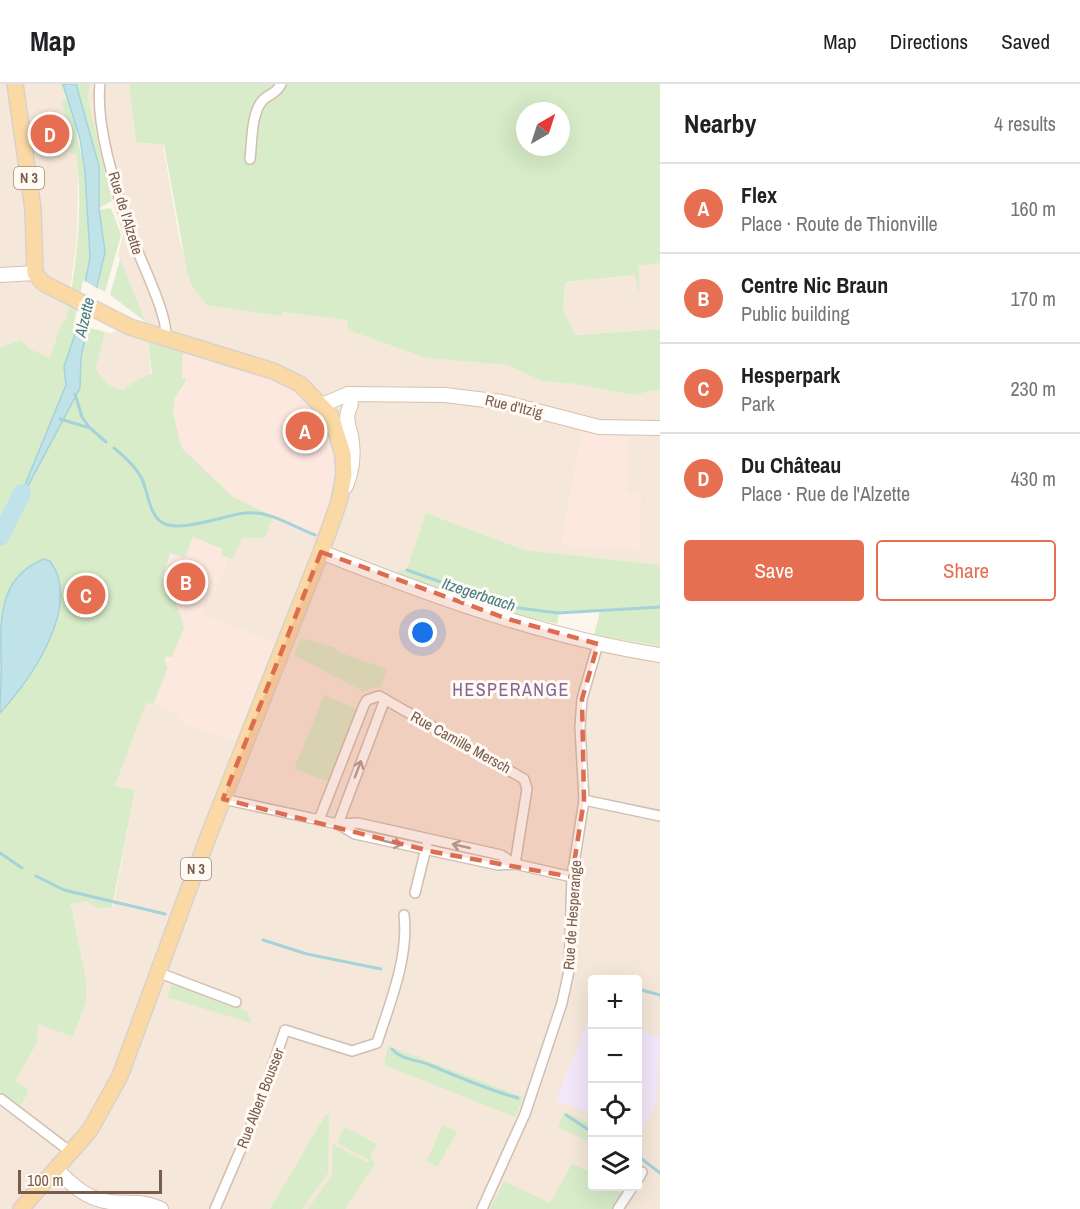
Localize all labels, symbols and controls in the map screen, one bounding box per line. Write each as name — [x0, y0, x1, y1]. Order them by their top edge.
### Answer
text: Map — [30, 22, 76, 60]
text: Map — [823, 27, 857, 56]
text: Directions — [890, 27, 968, 56]
text: Saved — [1001, 27, 1050, 56]
north arrow — [516, 102, 570, 156]
text: Nearby — [684, 106, 756, 141]
text: 4 results — [994, 110, 1056, 137]
pin: D — [31, 112, 70, 156]
road number: N 3 — [14, 167, 44, 189]
street label: Rue de l'Alzette — [103, 169, 149, 257]
text: Flex — [741, 180, 777, 210]
text: A — [698, 195, 709, 222]
text: 160 m — [1010, 195, 1056, 222]
text: Place · Route de Thionville — [741, 210, 938, 237]
text: Centre Nic Braun — [741, 270, 888, 300]
text: B — [698, 285, 709, 312]
text: 170 m — [1010, 285, 1056, 312]
water label: Alzette — [69, 295, 99, 340]
text: Public building — [741, 300, 850, 327]
text: Hesperpark — [741, 360, 840, 390]
text: C — [698, 375, 709, 402]
text: 230 m — [1010, 375, 1056, 402]
street label: Rue d'Itzig — [483, 389, 545, 423]
text: Park — [741, 390, 775, 417]
pin: A — [286, 408, 324, 454]
text: Du Château — [741, 450, 841, 480]
text: D — [698, 465, 709, 492]
text: 430 m — [1010, 465, 1056, 492]
text: Place · Rue de l'Alzette — [741, 480, 910, 507]
button: Save — [684, 540, 864, 601]
button: Share — [876, 540, 1056, 601]
pin: B — [166, 560, 206, 604]
pin: C — [66, 572, 106, 618]
water label: Itzegerbaach — [440, 572, 518, 616]
your location — [408, 618, 437, 647]
district label: HESPERANGE — [452, 677, 570, 702]
street label: Rue Camille Mersch — [407, 706, 515, 778]
one-way arrow — [354, 761, 365, 779]
one-way arrow — [383, 837, 402, 849]
one-way arrow — [451, 840, 471, 851]
road number: N 3 — [181, 858, 211, 880]
street label: Rue de Hesperange — [558, 859, 586, 971]
map controls — [588, 975, 642, 1191]
button: + — [588, 975, 642, 1029]
button: − — [588, 1029, 642, 1083]
street label: Rue Albert Bousser — [231, 1045, 289, 1151]
button: locate — [588, 1083, 642, 1137]
button: layers — [588, 1137, 642, 1191]
scale bar — [18, 1167, 162, 1194]
text: 100 m — [27, 1169, 63, 1191]

